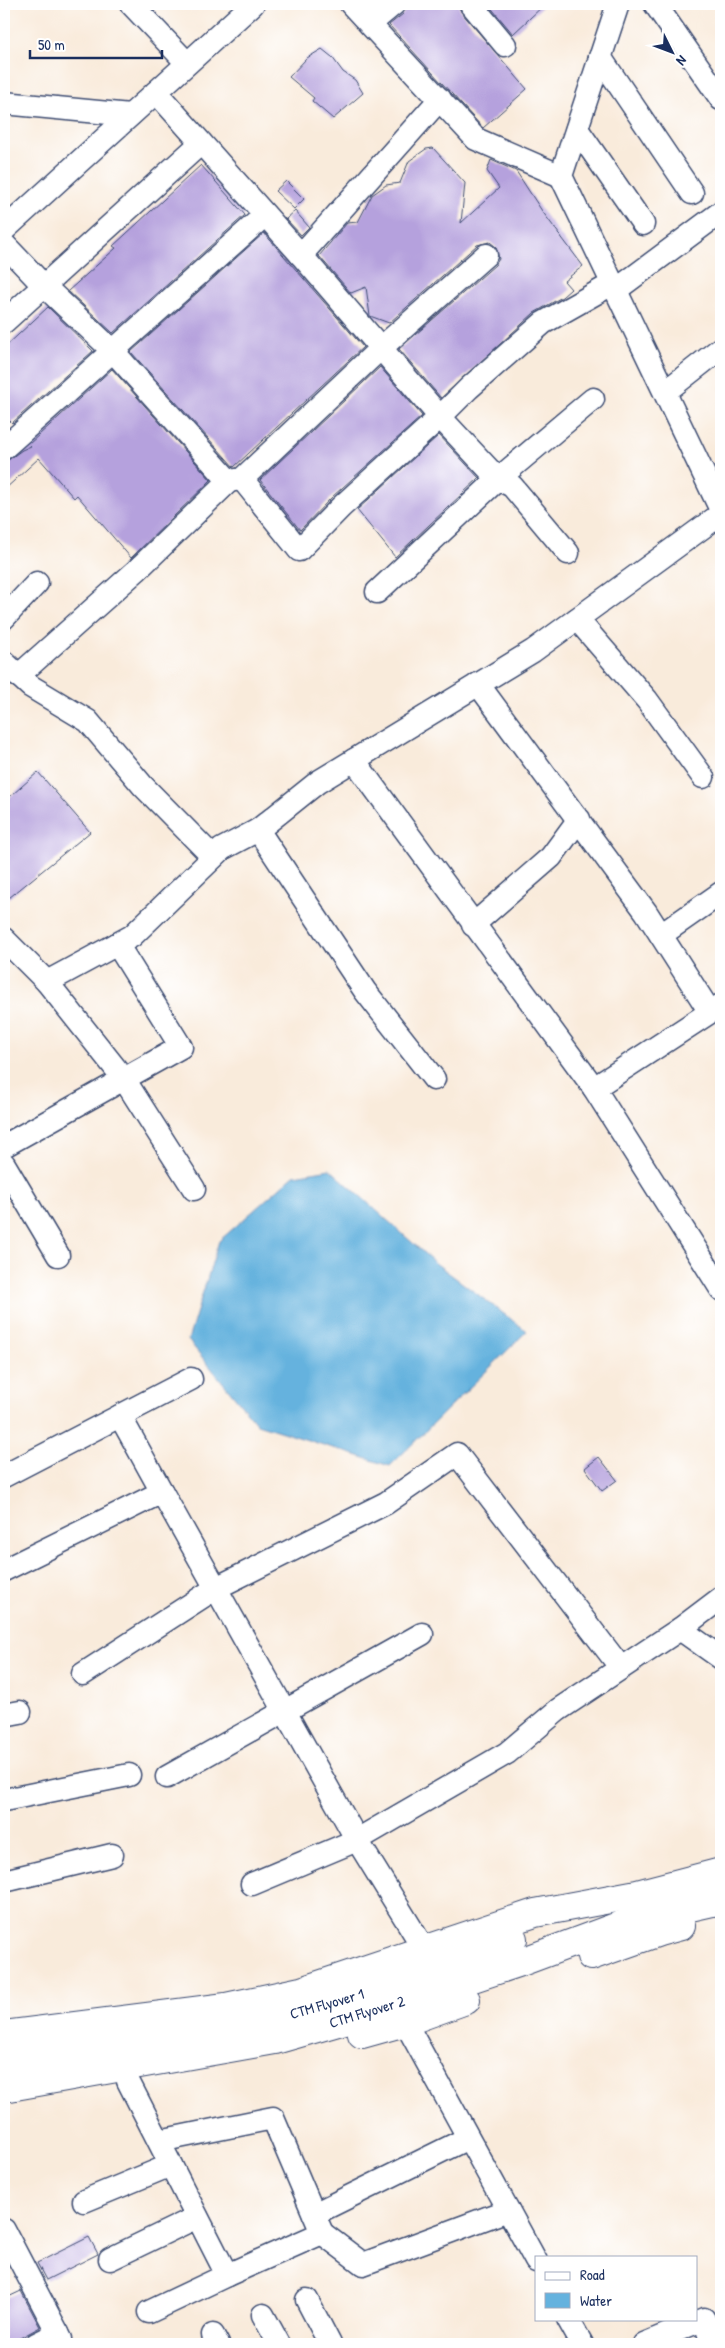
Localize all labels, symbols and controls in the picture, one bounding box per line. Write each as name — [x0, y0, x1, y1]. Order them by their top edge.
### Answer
scale bar — [30, 28, 162, 60]
north arrow — [648, 28, 698, 78]
text: 50 m — [38, 34, 65, 55]
text: N — [672, 52, 692, 71]
street label: CTM Flyover 1 — [287, 1983, 366, 2024]
street label: CTM Flyover 2 — [327, 1990, 407, 2033]
legend — [535, 2256, 698, 2320]
text: Road — [580, 2264, 605, 2285]
text: Water — [580, 2290, 612, 2311]

